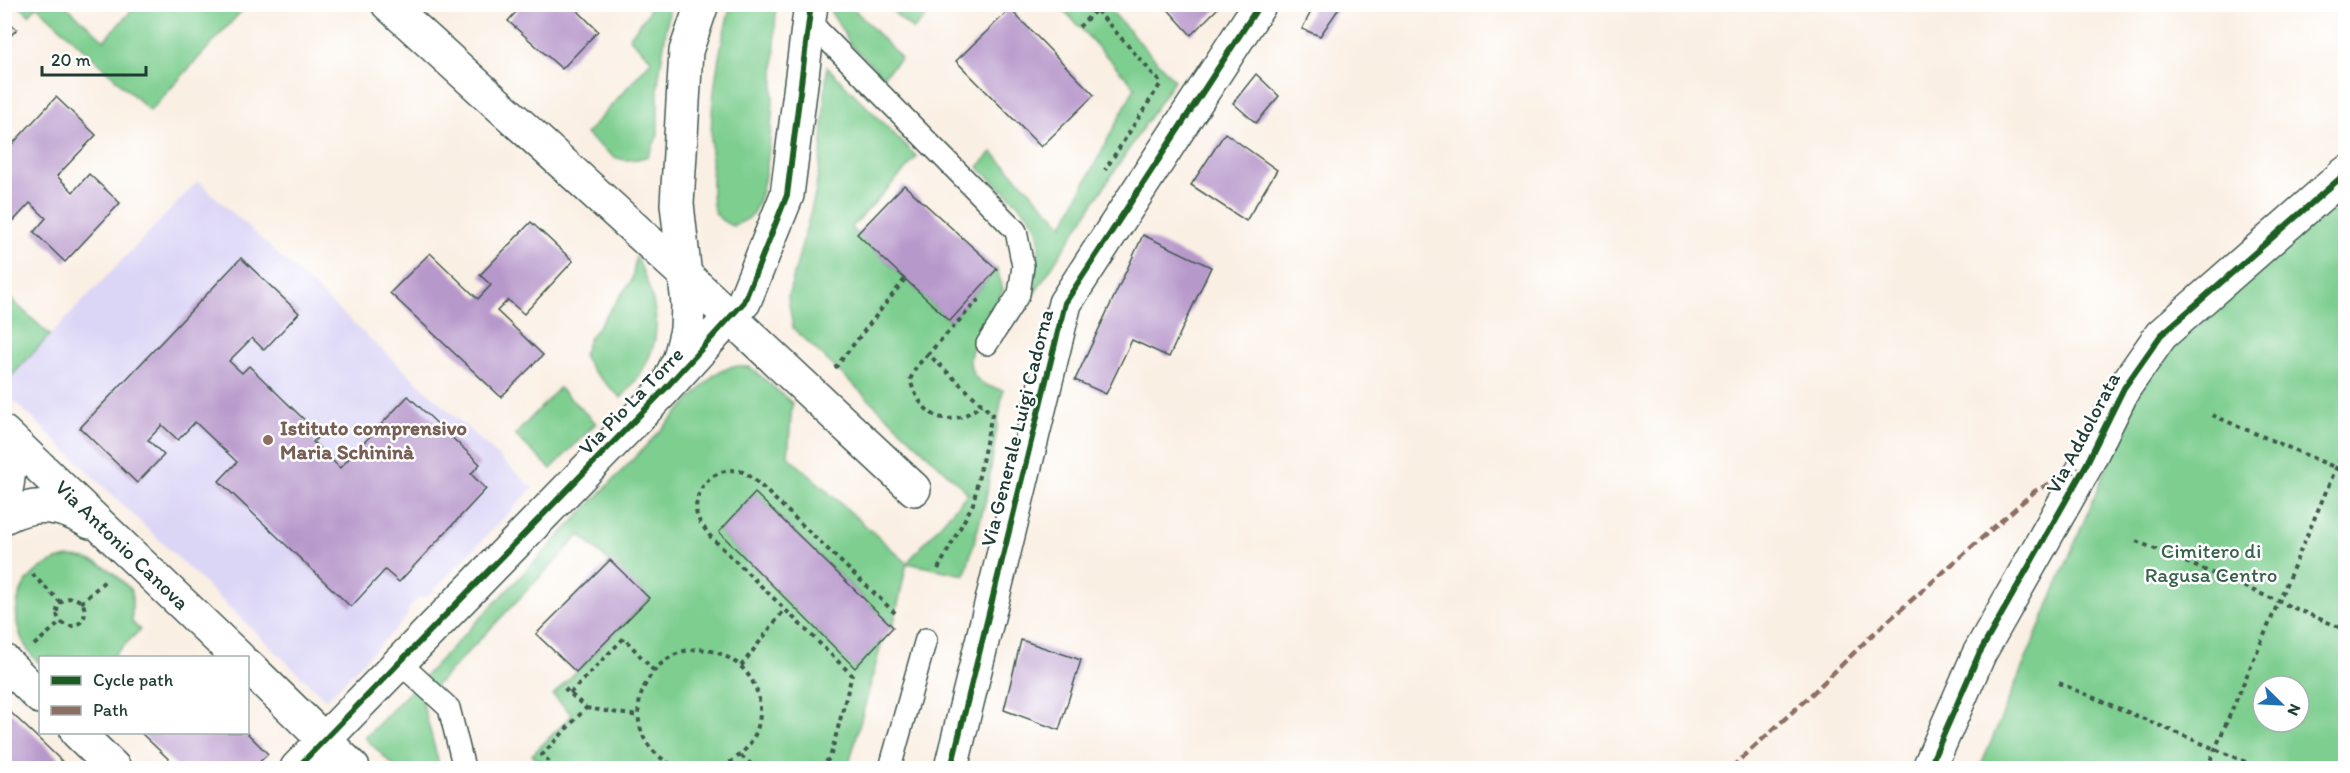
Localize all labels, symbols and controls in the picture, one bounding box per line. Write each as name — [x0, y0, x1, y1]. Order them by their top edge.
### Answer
scale bar — [42, 39, 146, 77]
text: 20 m — [51, 49, 91, 71]
street label: Via Generale Luigi Cadorna — [975, 306, 1058, 549]
street label: Via Pio La Torre — [573, 342, 688, 460]
street label: Via Addolorata — [2040, 368, 2125, 498]
place label: Istituto comprensivo Maria Schininà — [280, 415, 467, 464]
marker: Istituto comprensivo Maria Schininà — [261, 433, 275, 447]
street label: Via Antonio Canova — [50, 474, 194, 615]
park label: Cimitero di Ragusa Centro — [2145, 538, 2277, 587]
legend — [39, 656, 249, 734]
text: Cycle path — [93, 669, 174, 691]
north arrow — [2251, 674, 2311, 734]
text: Path — [93, 699, 128, 721]
text: N — [2283, 701, 2305, 719]

